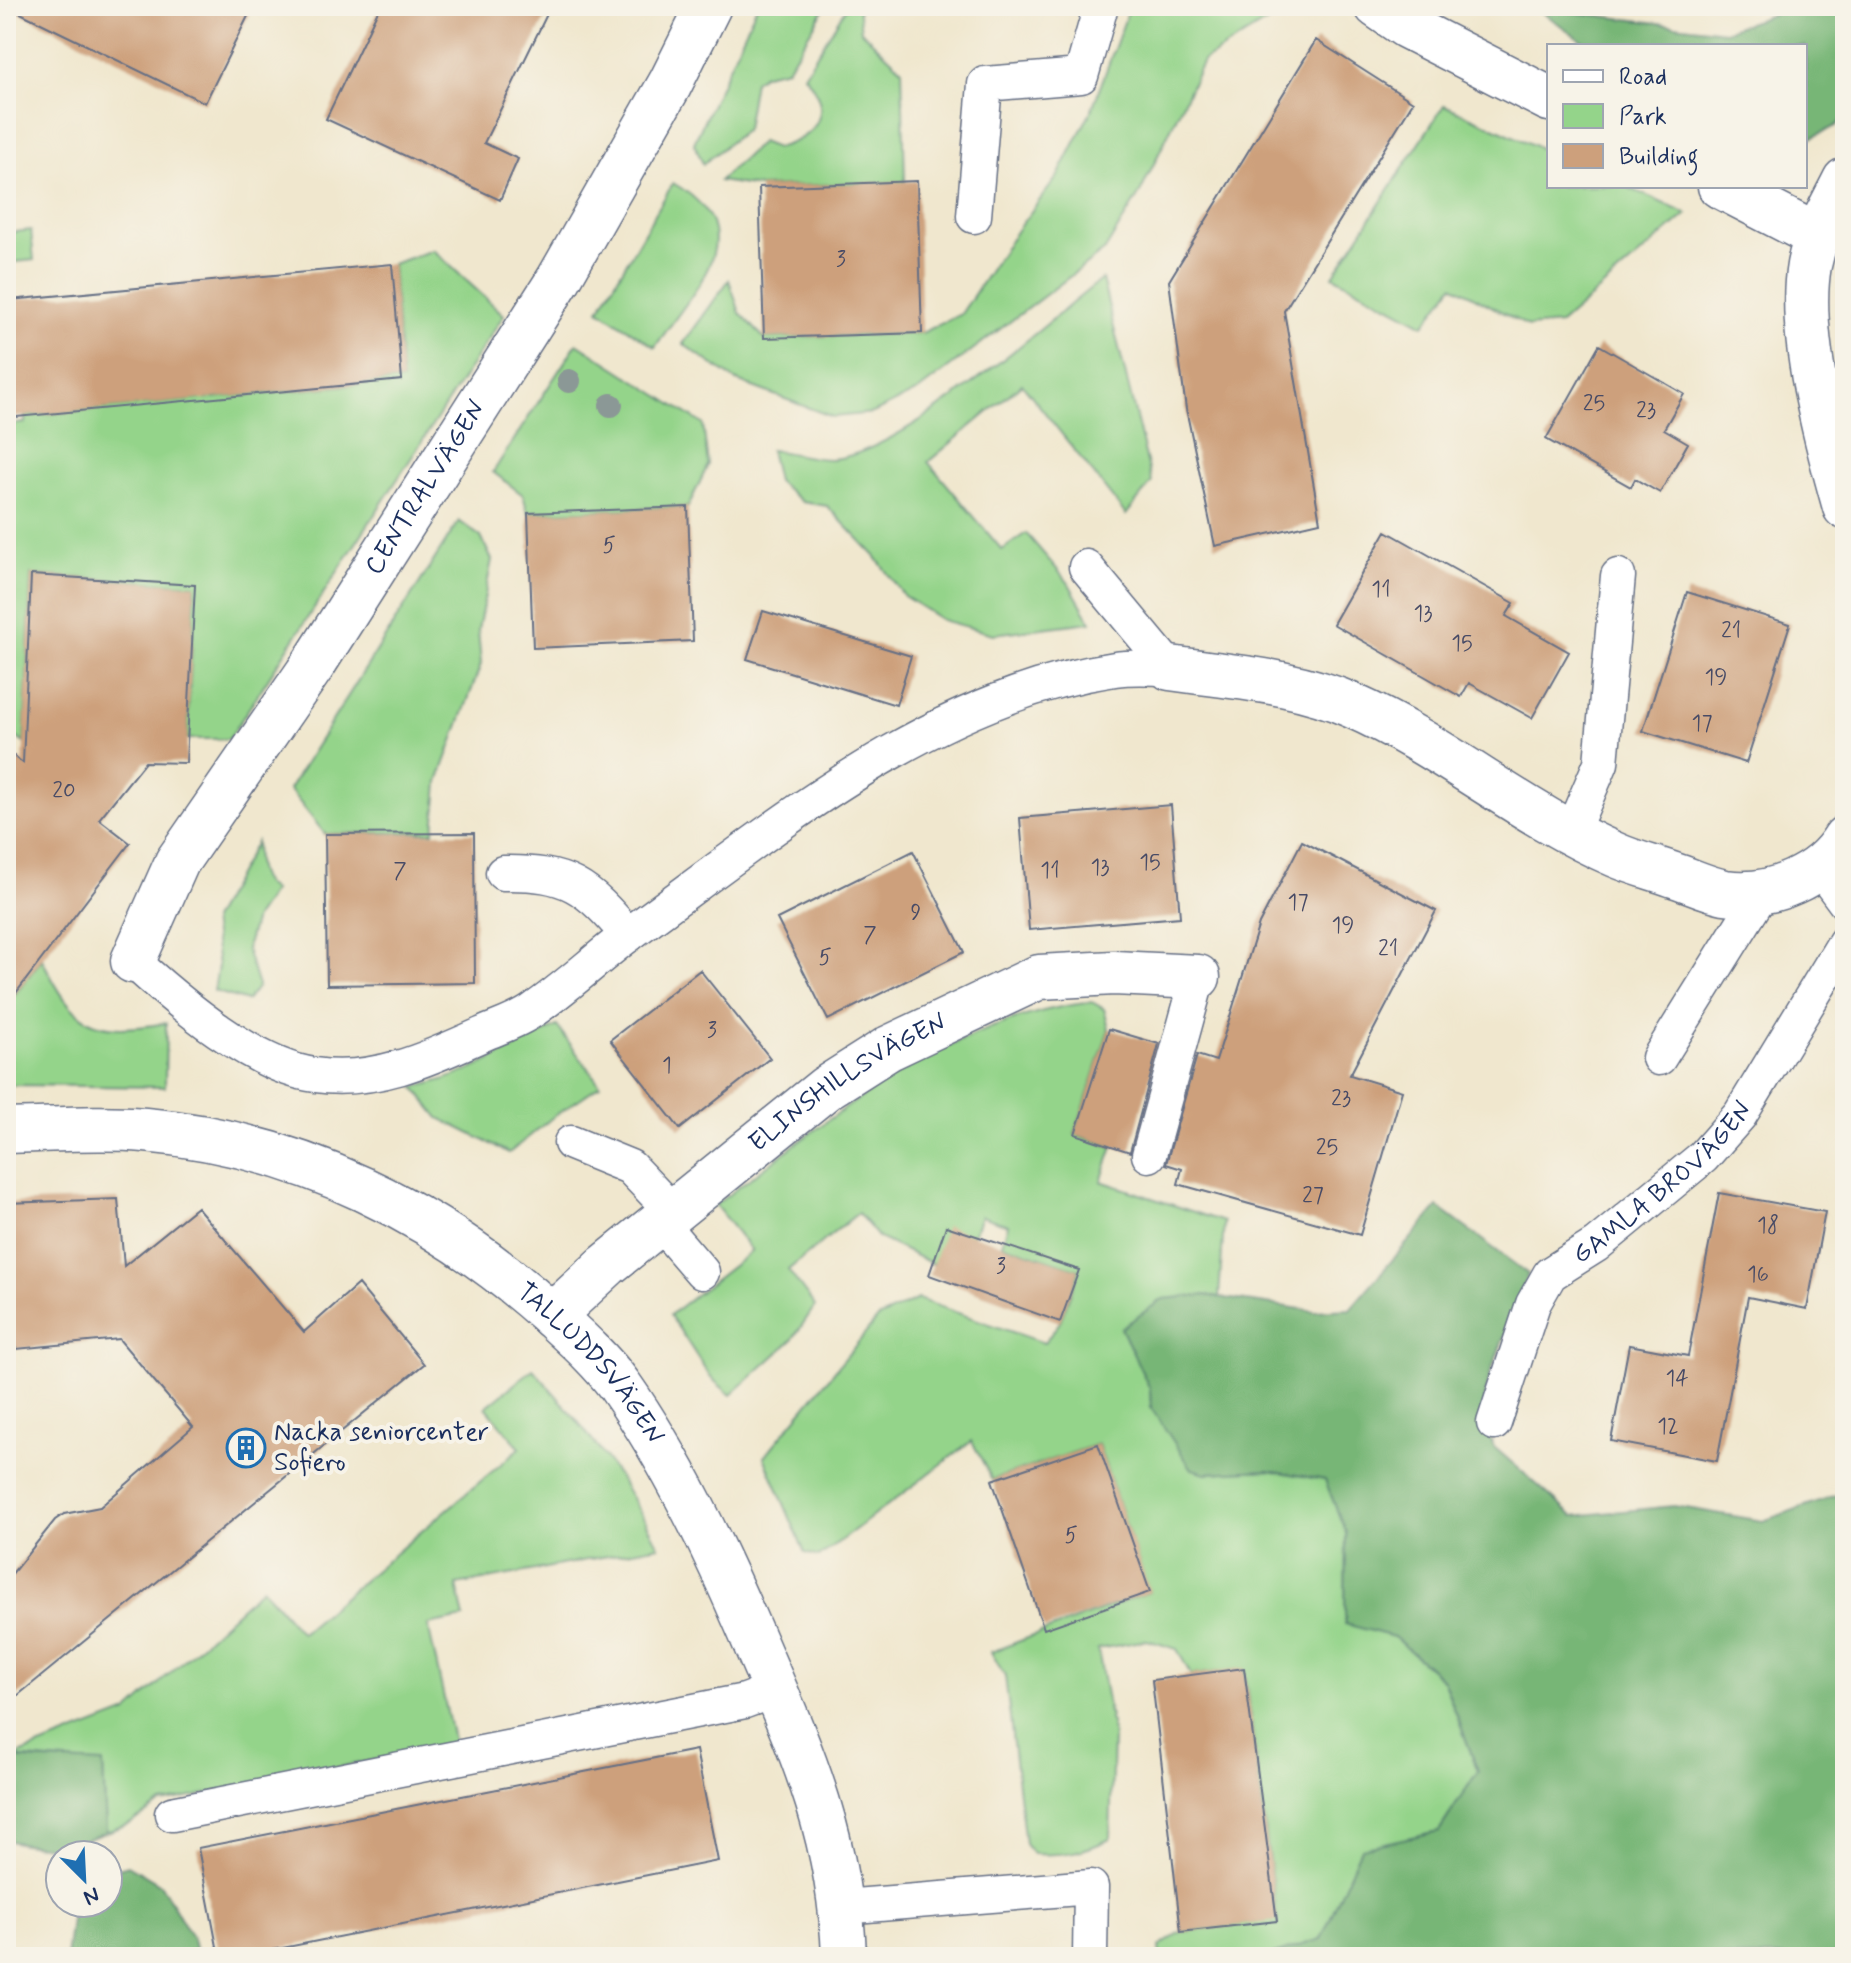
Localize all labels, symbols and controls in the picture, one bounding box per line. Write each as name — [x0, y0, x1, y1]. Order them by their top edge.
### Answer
legend — [1547, 44, 1807, 188]
text: Road — [1619, 62, 1667, 93]
text: Park — [1619, 102, 1667, 133]
text: Building — [1619, 142, 1699, 176]
house number: 3 — [836, 246, 846, 274]
house number: 25 — [1583, 390, 1605, 418]
street label: CENTRALVÄGEN — [358, 394, 494, 582]
house number: 23 — [1636, 397, 1656, 425]
house number: 5 — [602, 532, 616, 560]
house number: 11 — [1371, 576, 1391, 604]
house number: 13 — [1413, 600, 1433, 628]
house number: 21 — [1721, 617, 1741, 645]
house number: 15 — [1451, 630, 1473, 658]
house number: 19 — [1705, 664, 1727, 692]
house number: 17 — [1692, 710, 1712, 738]
house number: 20 — [52, 777, 76, 805]
house number: 15 — [1139, 849, 1161, 877]
house number: 13 — [1090, 854, 1110, 882]
house number: 11 — [1040, 857, 1060, 885]
house number: 7 — [393, 858, 407, 886]
house number: 17 — [1288, 889, 1308, 917]
house number: 9 — [911, 899, 921, 927]
house number: 19 — [1332, 912, 1354, 940]
house number: 7 — [863, 922, 877, 950]
house number: 21 — [1378, 935, 1398, 963]
house number: 5 — [818, 944, 832, 972]
street label: ELINSHILLSVÄGEN — [742, 1006, 953, 1160]
house number: 3 — [707, 1017, 717, 1045]
house number: 1 — [662, 1052, 672, 1080]
house number: 23 — [1331, 1085, 1351, 1113]
street label: GAMLA BROVÄGEN — [1567, 1095, 1761, 1272]
house number: 25 — [1316, 1134, 1338, 1162]
house number: 27 — [1302, 1182, 1324, 1210]
house number: 18 — [1757, 1212, 1779, 1240]
house number: 3 — [996, 1253, 1006, 1281]
house number: 16 — [1747, 1261, 1769, 1289]
street label: TALLUDDSVÄGEN — [509, 1275, 671, 1451]
house number: 14 — [1665, 1365, 1689, 1393]
house number: 12 — [1657, 1413, 1679, 1441]
place label: Nacka seniorcenter Sofiero — [274, 1416, 489, 1480]
building icon: Nacka seniorcenter Sofiero — [225, 1427, 267, 1469]
house number: 5 — [1064, 1522, 1078, 1550]
north arrow — [44, 1839, 124, 1919]
text: N — [79, 1880, 104, 1911]

